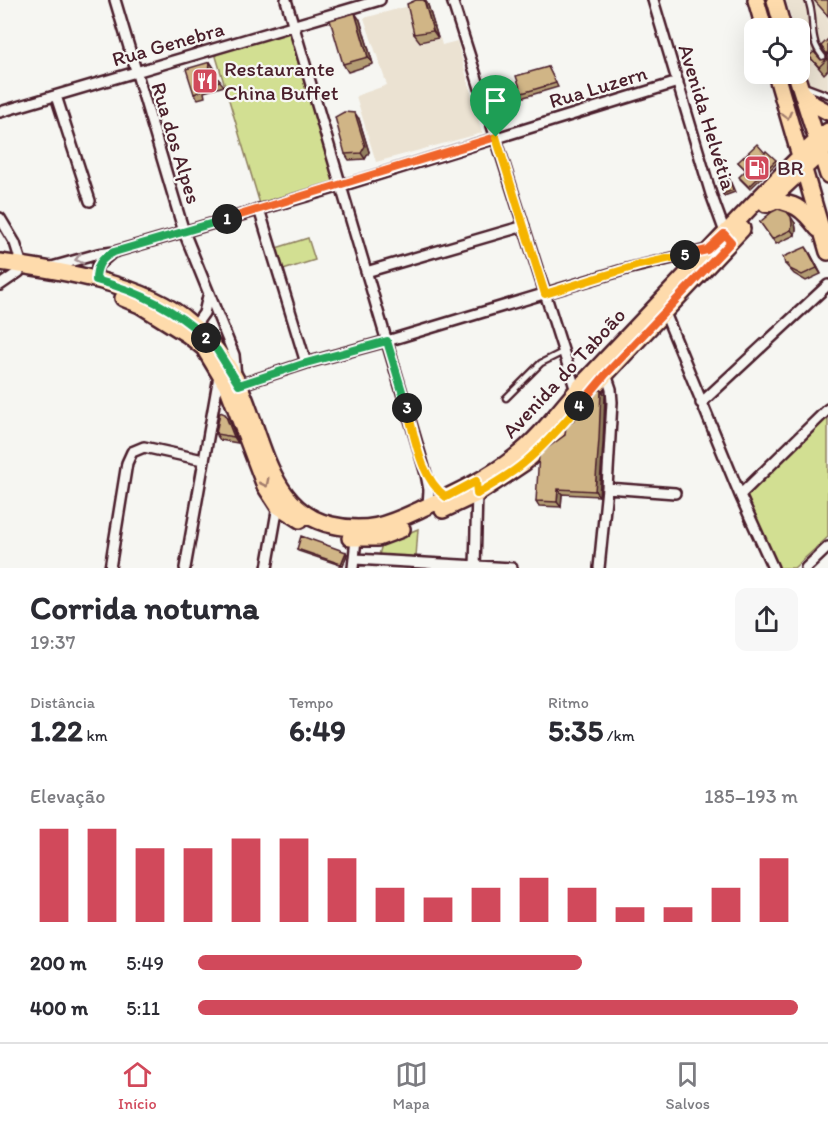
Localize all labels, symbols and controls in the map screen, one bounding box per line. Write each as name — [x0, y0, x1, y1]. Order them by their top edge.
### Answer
street label: Rua Genebra — [109, 16, 227, 71]
map controls — [744, 18, 810, 84]
button: locate — [744, 18, 810, 84]
street label: Avenida Helvétia — [673, 41, 742, 193]
place label: Restaurante China Buffet — [224, 56, 339, 105]
street label: Rua Luzern — [546, 60, 650, 113]
restaurant icon: Restaurante China Buffet — [190, 66, 220, 96]
pin — [470, 75, 521, 137]
street label: Rua dos Alpes — [146, 79, 207, 207]
icon: arrive — [479, 84, 512, 117]
one-way arrow — [780, 109, 792, 120]
fuel station icon: BR — [742, 153, 772, 183]
place label: BR — [777, 155, 804, 180]
pin: 1 — [212, 204, 242, 234]
text: 1 — [223, 209, 231, 228]
pin: 5 — [670, 240, 700, 270]
text: 5 — [681, 245, 689, 264]
one-way arrow — [74, 252, 85, 264]
street label: Avenida do Taboão — [497, 302, 630, 443]
pin: 2 — [191, 323, 221, 353]
text: 2 — [202, 328, 210, 347]
pin: 4 — [564, 391, 594, 421]
pin: 3 — [392, 393, 422, 423]
text: 4 — [574, 396, 584, 415]
text: 3 — [403, 398, 411, 417]
one-way arrow — [258, 477, 269, 488]
text: Corrida noturna — [30, 588, 259, 627]
button: share — [735, 588, 798, 651]
text: 19:37 — [30, 630, 75, 654]
text: Distância — [30, 693, 95, 712]
text: Tempo — [289, 693, 334, 712]
text: Ritmo — [548, 693, 589, 712]
text: 1.22 — [30, 712, 83, 749]
text: 6:49 — [289, 712, 346, 749]
text: 5:35 — [548, 712, 603, 749]
text: km — [83, 726, 108, 745]
text: /km — [603, 726, 635, 745]
text: Elevação — [30, 784, 105, 808]
text: 185–193 m — [704, 784, 798, 808]
text: 200 m — [30, 951, 86, 975]
text: 5:49 — [126, 951, 164, 975]
text: 400 m — [30, 996, 88, 1020]
text: 5:11 — [126, 996, 160, 1020]
tab: Início — [118, 1058, 157, 1113]
tab: Mapa — [392, 1058, 430, 1113]
tab: Salvos — [665, 1058, 710, 1113]

